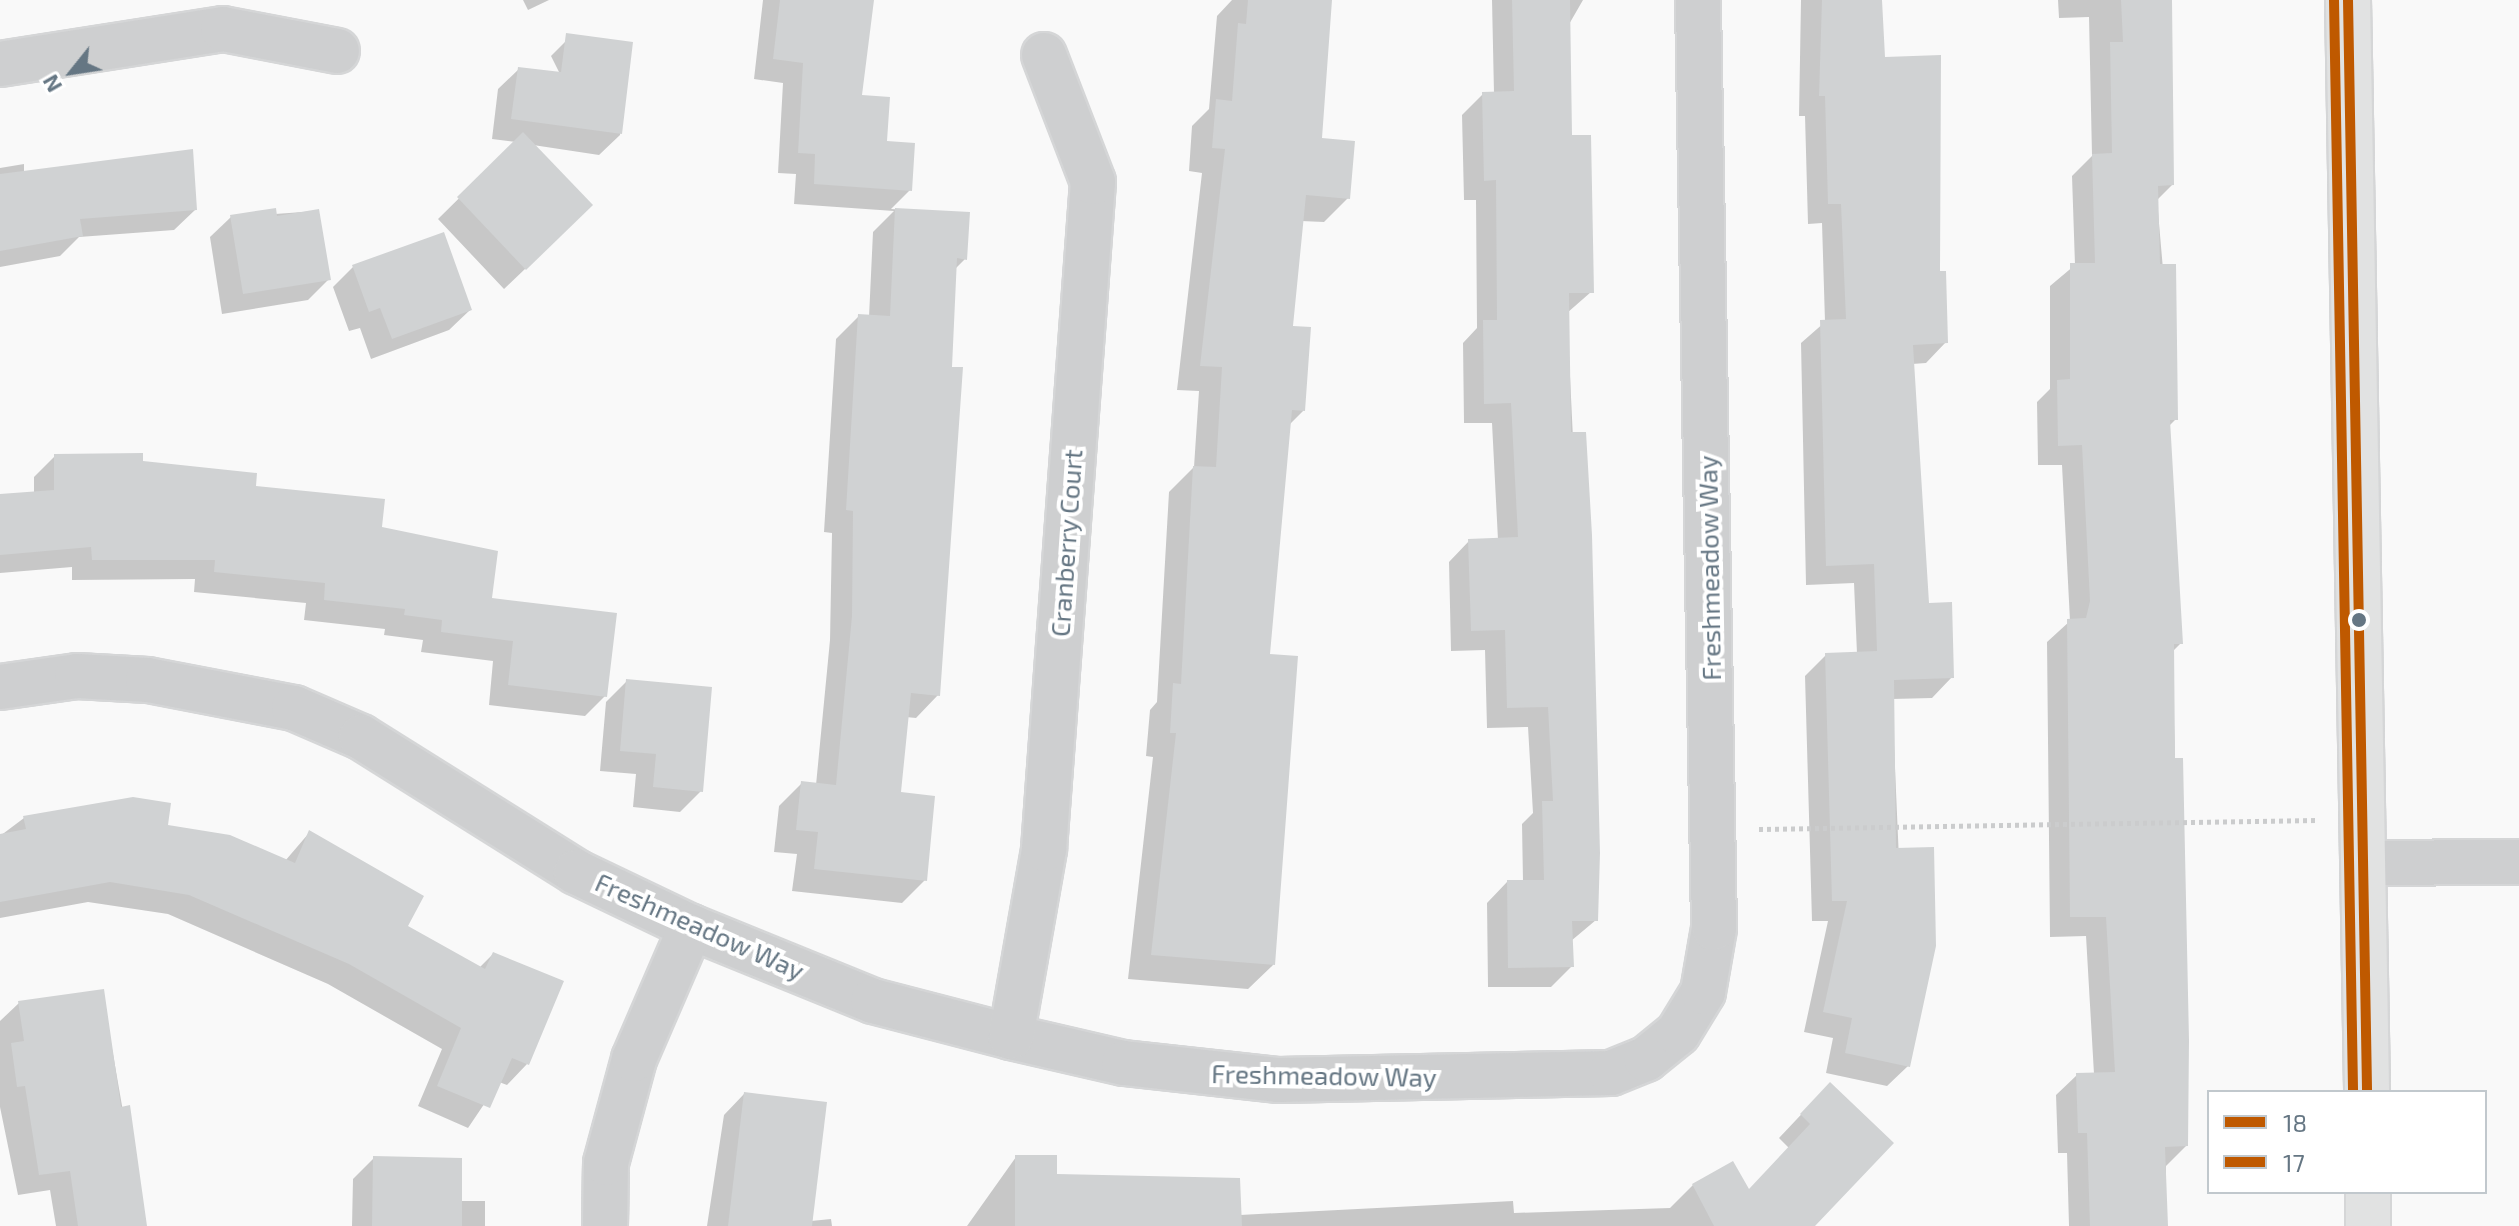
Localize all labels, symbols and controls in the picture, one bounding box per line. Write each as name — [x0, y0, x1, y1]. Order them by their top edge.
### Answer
north arrow — [32, 32, 112, 112]
text: N — [36, 71, 66, 97]
street label: Cranberry Court — [1044, 448, 1088, 638]
street label: Freshmeadow Way — [1691, 455, 1727, 681]
unlabelled marker — [2351, 612, 2367, 628]
street label: Freshmeadow Way — [590, 866, 810, 986]
street label: Freshmeadow Way — [1211, 1057, 1437, 1093]
legend — [2207, 1090, 2487, 1194]
text: 18 — [2283, 1108, 2307, 1137]
text: 17 — [2283, 1148, 2305, 1177]

